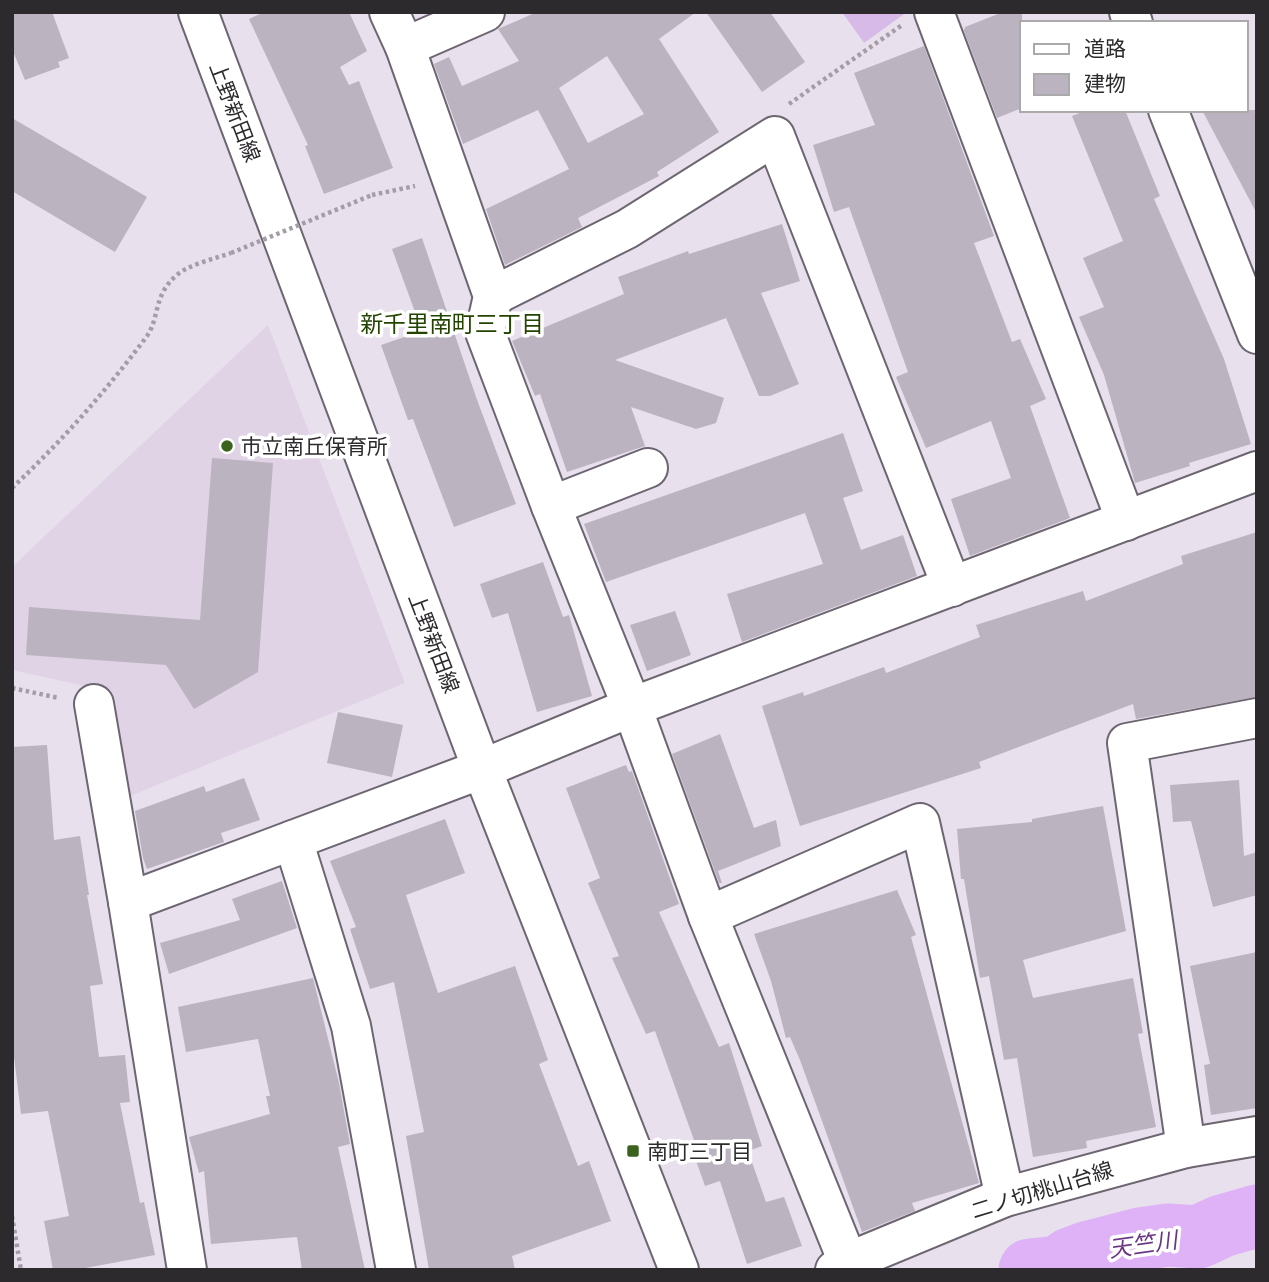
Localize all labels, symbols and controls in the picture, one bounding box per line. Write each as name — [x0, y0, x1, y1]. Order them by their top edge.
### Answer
legend — [1020, 21, 1248, 112]
text: 道路 — [1084, 34, 1126, 63]
street label: 上野新田線 — [203, 58, 267, 166]
text: 建物 — [1084, 69, 1126, 98]
district label: 新千里南町三丁目 — [360, 308, 544, 339]
place label: 市立南丘保育所 — [241, 432, 388, 461]
marker: 市立南丘保育所 — [219, 438, 235, 454]
street label: 上野新田線 — [402, 589, 466, 697]
place label: 南町三丁目 — [647, 1137, 752, 1166]
marker: 南町三丁目 — [625, 1143, 641, 1159]
street label: 二ノ切桃山台線 — [967, 1155, 1117, 1225]
water label: 天竺川 — [1107, 1223, 1182, 1264]

